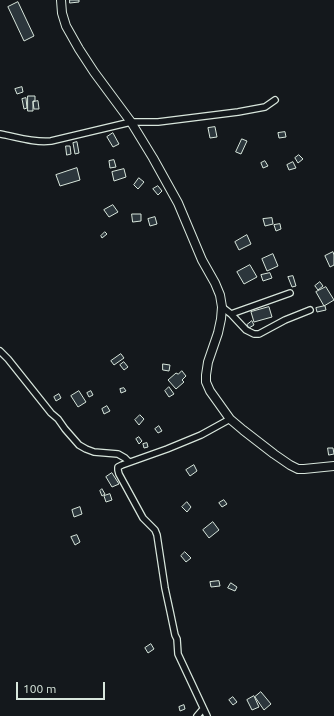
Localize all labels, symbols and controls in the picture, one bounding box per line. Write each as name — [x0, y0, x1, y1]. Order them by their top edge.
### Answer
scale bar — [18, 674, 107, 700]
text: 100 m — [23, 682, 56, 695]

